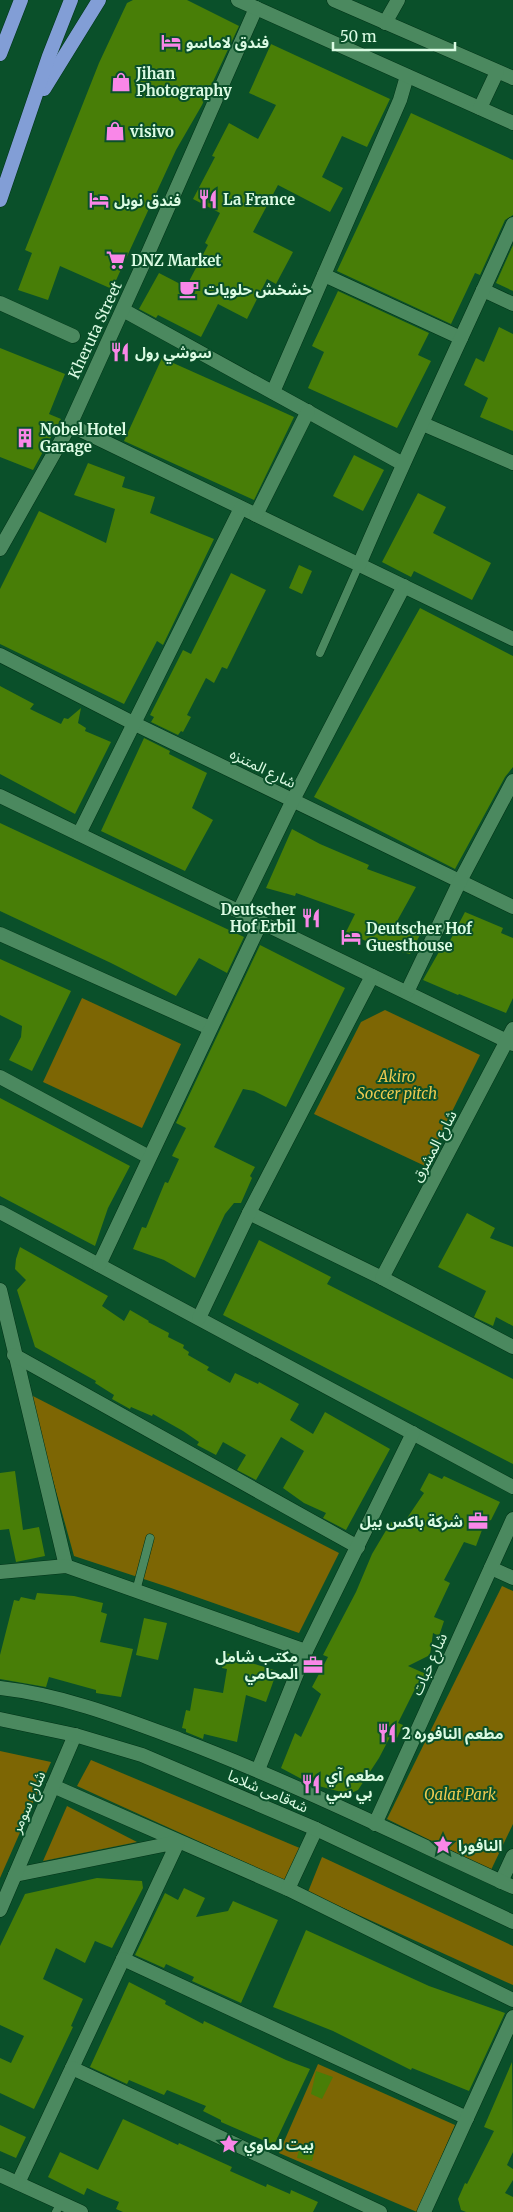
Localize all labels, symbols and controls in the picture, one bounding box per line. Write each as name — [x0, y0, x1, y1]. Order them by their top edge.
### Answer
scale bar — [333, 20, 456, 52]
text: 50 m — [340, 27, 377, 46]
hotel icon: فندق لاماسو — [160, 31, 182, 53]
place label: فندق لاماسو — [186, 33, 269, 52]
place label: Jihan Photography — [135, 64, 232, 100]
shop icon: Jihan Photography — [110, 71, 132, 93]
shop icon: visivo — [104, 120, 126, 142]
place label: visivo — [129, 122, 174, 141]
restaurant icon: La France — [197, 188, 219, 210]
hotel icon: فندق نوبل — [88, 189, 110, 211]
place label: La France — [223, 190, 295, 209]
place label: فندق نوبل — [114, 191, 181, 210]
supermarket icon: DNZ Market — [105, 249, 127, 271]
place label: DNZ Market — [131, 251, 221, 270]
street label: Kheruta Street — [64, 278, 126, 382]
cafe icon: خشخش حلويات — [178, 278, 200, 300]
place label: خشخش حلويات — [204, 280, 312, 299]
restaurant icon: سوشي رول — [109, 341, 131, 363]
place label: سوشي رول — [135, 343, 212, 364]
place label: Nobel Hotel Garage — [40, 420, 126, 456]
building icon: Nobel Hotel Garage — [14, 427, 36, 449]
street label: شارع المتنزه — [226, 744, 299, 795]
place label: Deutscher Hof Erbil — [220, 900, 296, 936]
restaurant icon: Deutscher Hof Erbil — [300, 907, 322, 929]
place label: Deutscher Hof Guesthouse — [366, 919, 473, 955]
hotel icon: Deutscher Hof Guesthouse — [340, 926, 362, 948]
park label: Akiro Soccer pitch — [357, 1067, 437, 1103]
street label: شارع المشرق — [407, 1107, 464, 1187]
office icon: شركة باكس بيل — [467, 1510, 489, 1532]
place label: شركة باكس بيل — [360, 1512, 463, 1531]
street label: شارع خبات — [407, 1630, 454, 1699]
place label: مكتب شامل المحامي — [215, 1647, 298, 1685]
office icon: مكتب شامل المحامي — [302, 1654, 324, 1676]
restaurant icon: مطعم النافوره 2 — [376, 1722, 398, 1744]
place label: مطعم النافوره 2 — [402, 1724, 503, 1745]
street label: شەقامی شلاما — [225, 1766, 311, 1817]
place label: مطعم آي بي سي — [326, 1766, 384, 1804]
street label: شارع سومر — [6, 1768, 52, 1838]
restaurant icon: مطعم آي بي سي — [300, 1773, 322, 1795]
park label: Qalat Park — [424, 1785, 497, 1804]
place icon: النافورا — [432, 1834, 454, 1856]
place label: النافورا — [458, 1836, 502, 1855]
place icon: بيت لماوي — [218, 2133, 240, 2155]
place label: بيت لماوي — [244, 2135, 314, 2156]

